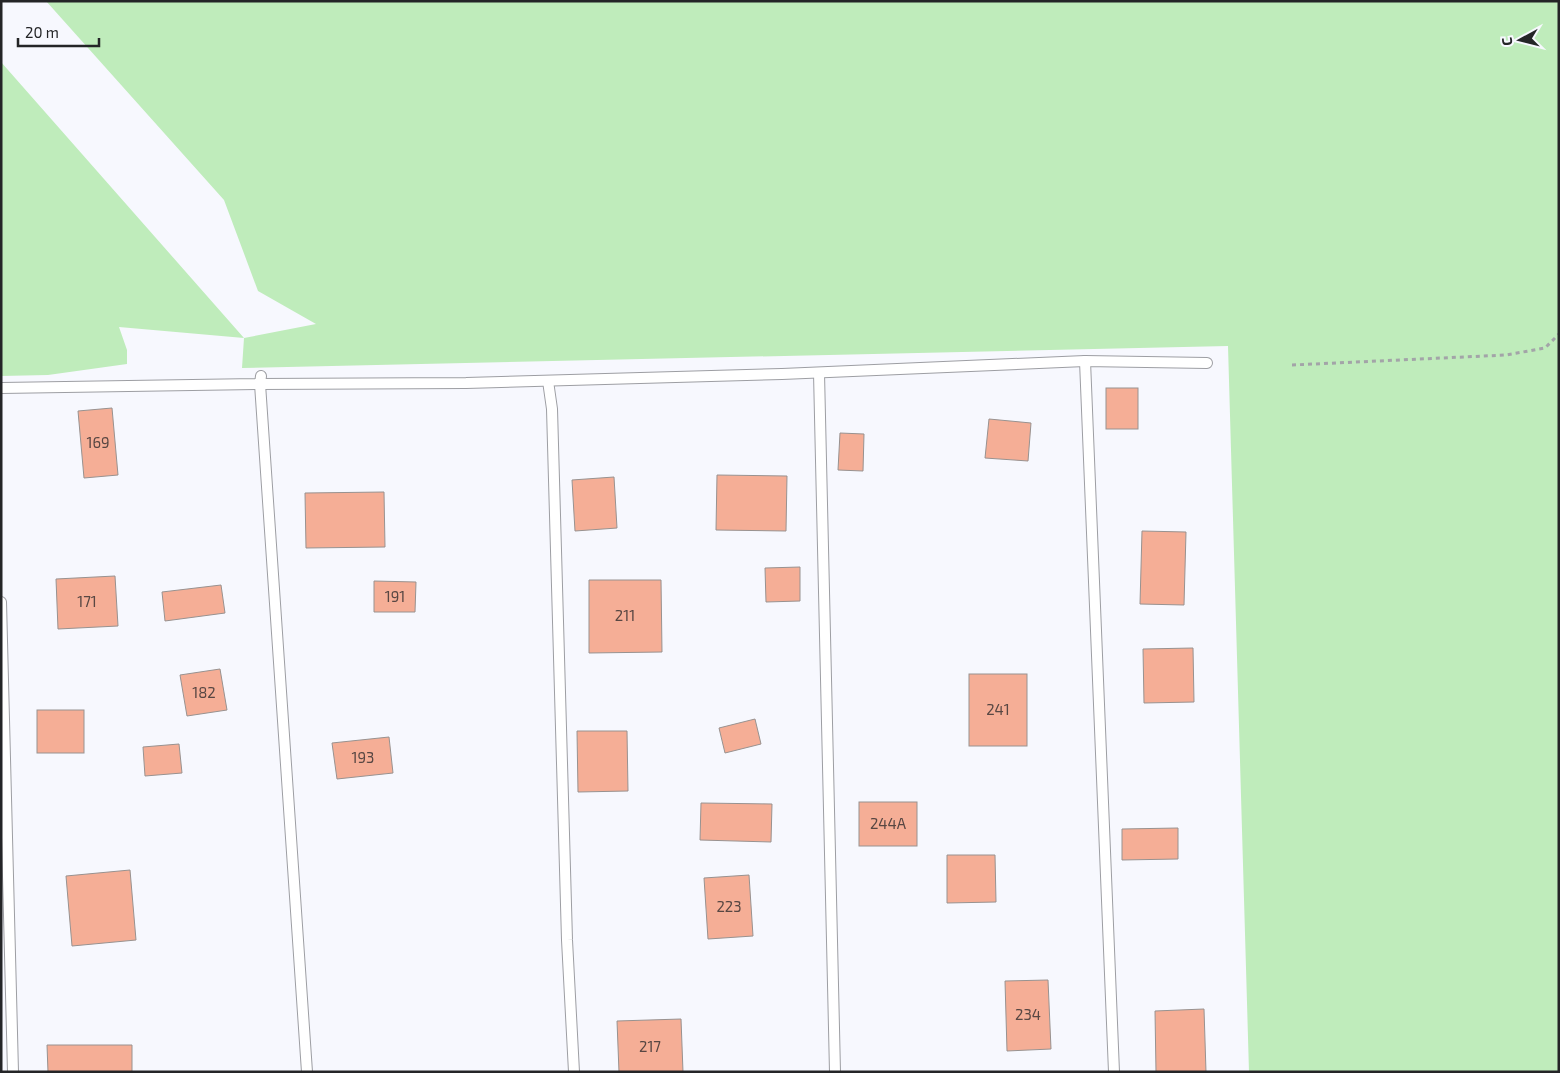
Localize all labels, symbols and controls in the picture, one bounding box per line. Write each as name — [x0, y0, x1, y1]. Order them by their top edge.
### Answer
scale bar — [18, 15, 99, 47]
north arrow — [1495, 15, 1545, 65]
text: 20 m — [25, 23, 59, 41]
text: С — [1498, 37, 1516, 47]
house number: 169 — [86, 433, 110, 451]
house number: 191 — [385, 587, 405, 605]
house number: 171 — [77, 592, 97, 610]
house number: 211 — [615, 606, 635, 624]
house number: 182 — [192, 683, 216, 701]
house number: 241 — [986, 700, 1010, 718]
house number: 193 — [352, 748, 374, 766]
house number: 244А — [870, 814, 907, 832]
house number: 223 — [716, 897, 742, 915]
house number: 234 — [1015, 1005, 1041, 1023]
house number: 217 — [639, 1037, 661, 1055]

